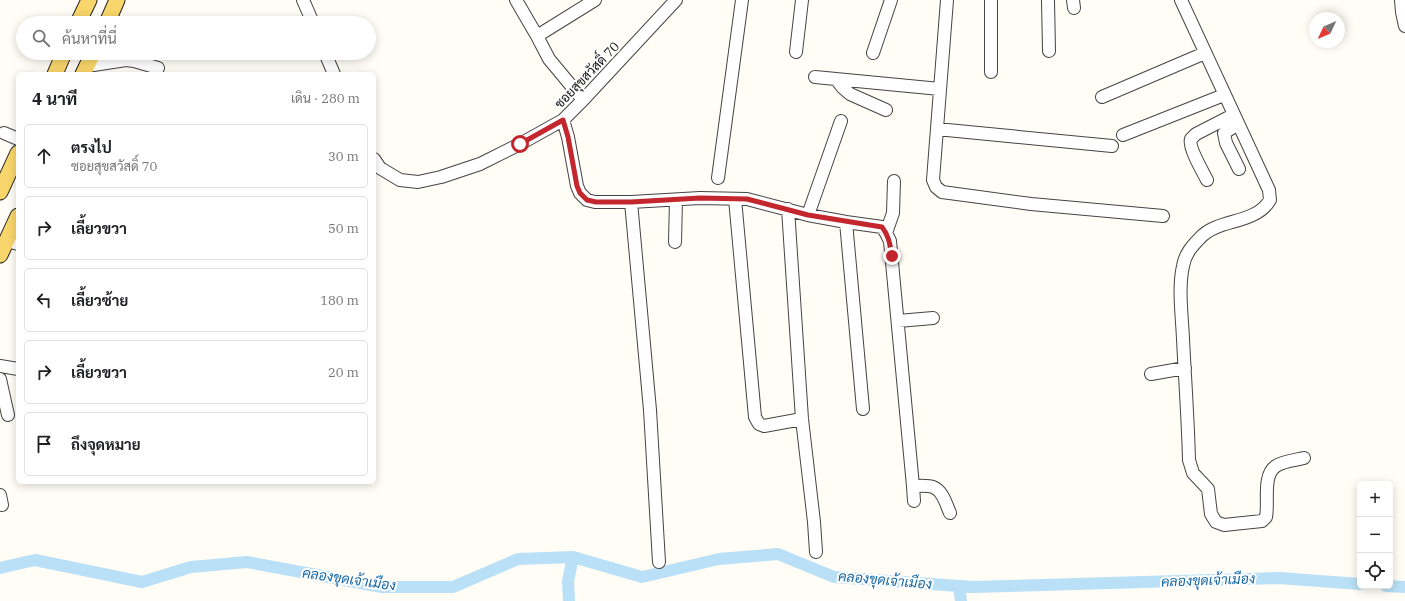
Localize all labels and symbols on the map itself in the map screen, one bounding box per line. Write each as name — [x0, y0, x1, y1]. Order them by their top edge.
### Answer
north arrow — [1309, 12, 1345, 48]
street label: ซอยสุขสวัสดิ์ 70 — [548, 35, 624, 113]
route start — [511, 135, 529, 153]
route end — [883, 247, 901, 265]
water label: คลองขุดเจ้าเมือง — [301, 564, 397, 595]
water label: คลองขุดเจ้าเมือง — [837, 567, 933, 594]
water label: คลองขุดเจ้าเมือง — [1161, 569, 1255, 592]

